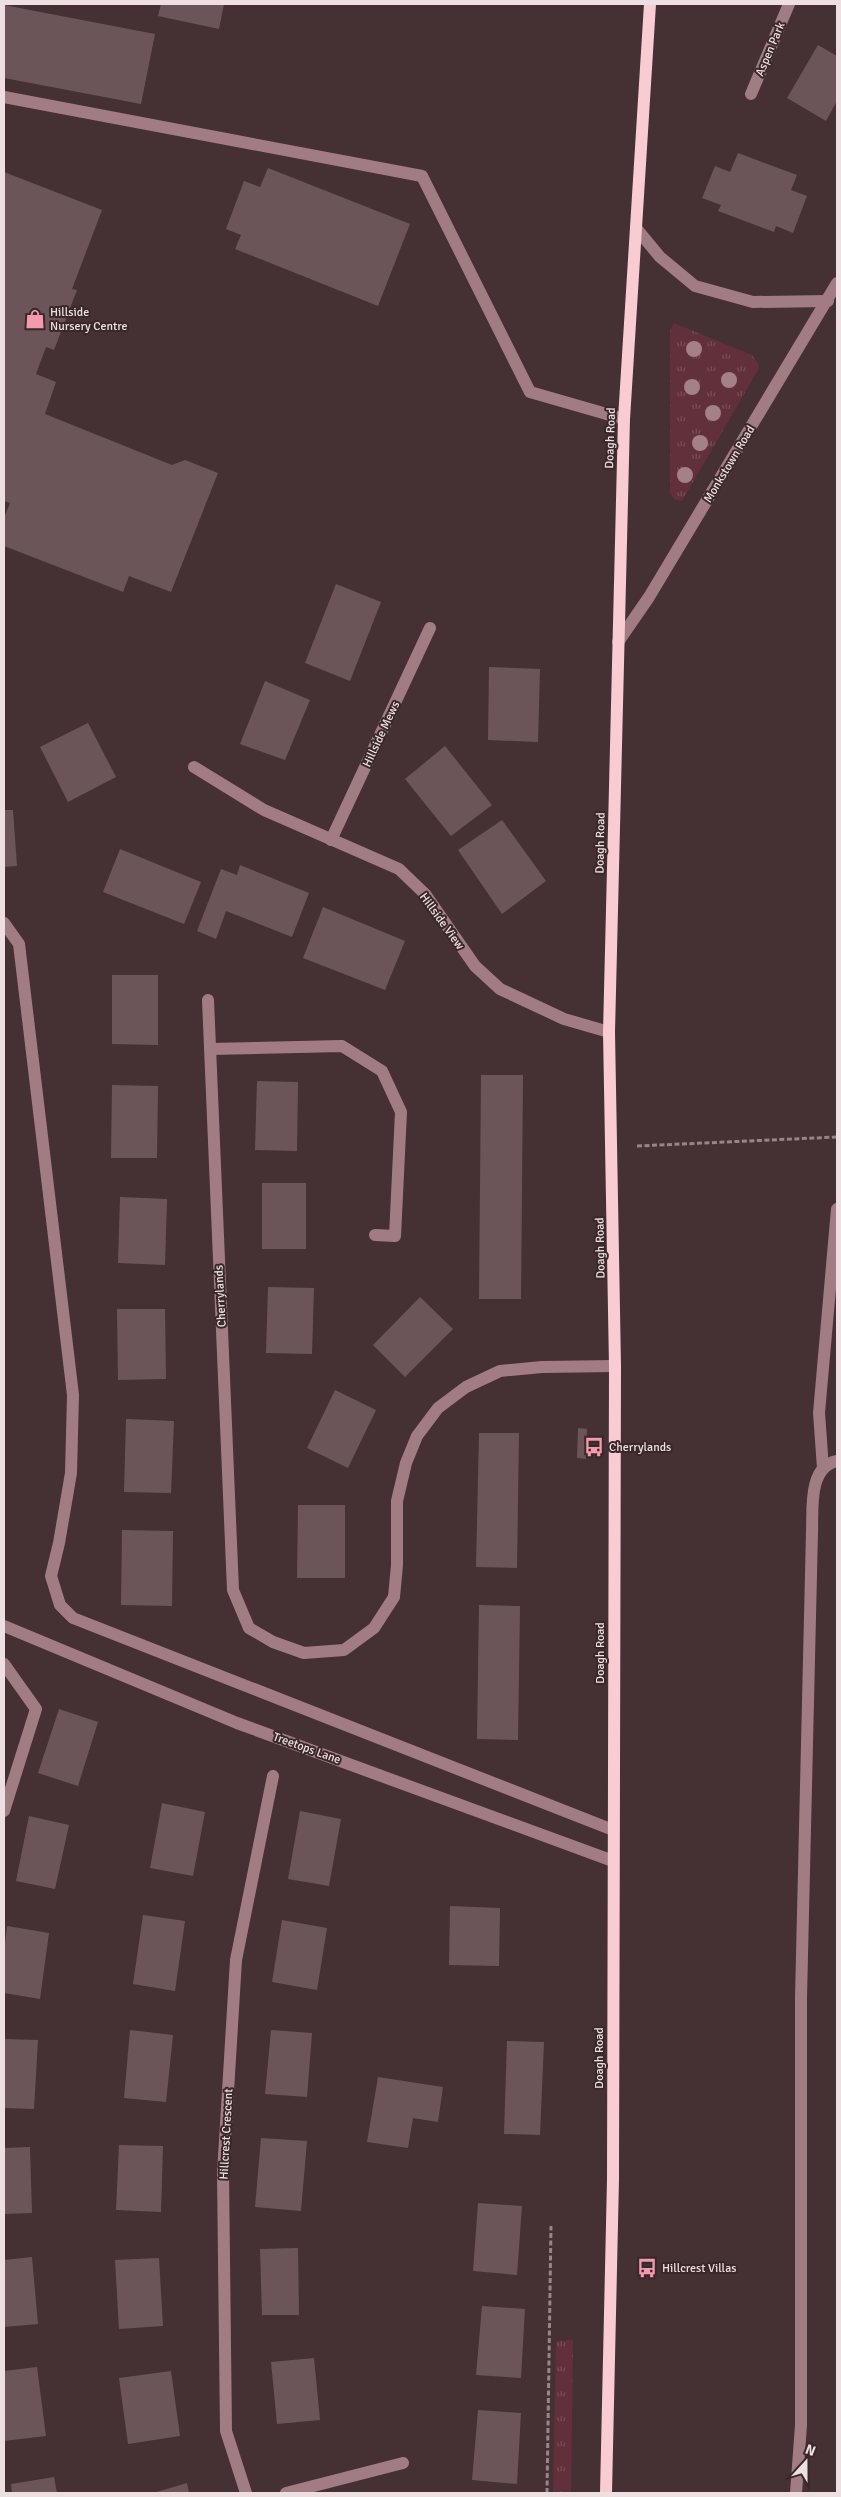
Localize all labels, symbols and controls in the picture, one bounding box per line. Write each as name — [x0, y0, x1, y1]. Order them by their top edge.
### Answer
street label: Aspen Park — [752, 20, 789, 78]
place label: Hillside Nursery Centre — [50, 305, 127, 334]
shop icon: Hillside Nursery Centre — [24, 308, 46, 330]
street label: Doagh Road — [602, 407, 619, 469]
street label: Monkstown Road — [700, 423, 758, 506]
street label: Hillside Mews — [360, 699, 403, 770]
street label: Doagh Road — [592, 812, 609, 874]
street label: Hillside View — [416, 890, 467, 953]
street label: Doagh Road — [592, 1217, 609, 1279]
street label: Cherrylands — [211, 1264, 230, 1327]
bus stop icon: Cherrylands — [583, 1436, 605, 1458]
place label: Cherrylands — [609, 1440, 671, 1455]
street label: Doagh Road — [593, 1622, 608, 1684]
street label: Treetops Lane — [271, 1729, 343, 1768]
street label: Doagh Road — [592, 2027, 607, 2089]
street label: Hillcrest Crescent — [217, 2088, 236, 2180]
bus stop icon: Hillcrest Villas — [636, 2257, 658, 2279]
place label: Hillcrest Villas — [662, 2261, 737, 2276]
north arrow — [781, 2437, 831, 2487]
text: N — [803, 2441, 818, 2460]

